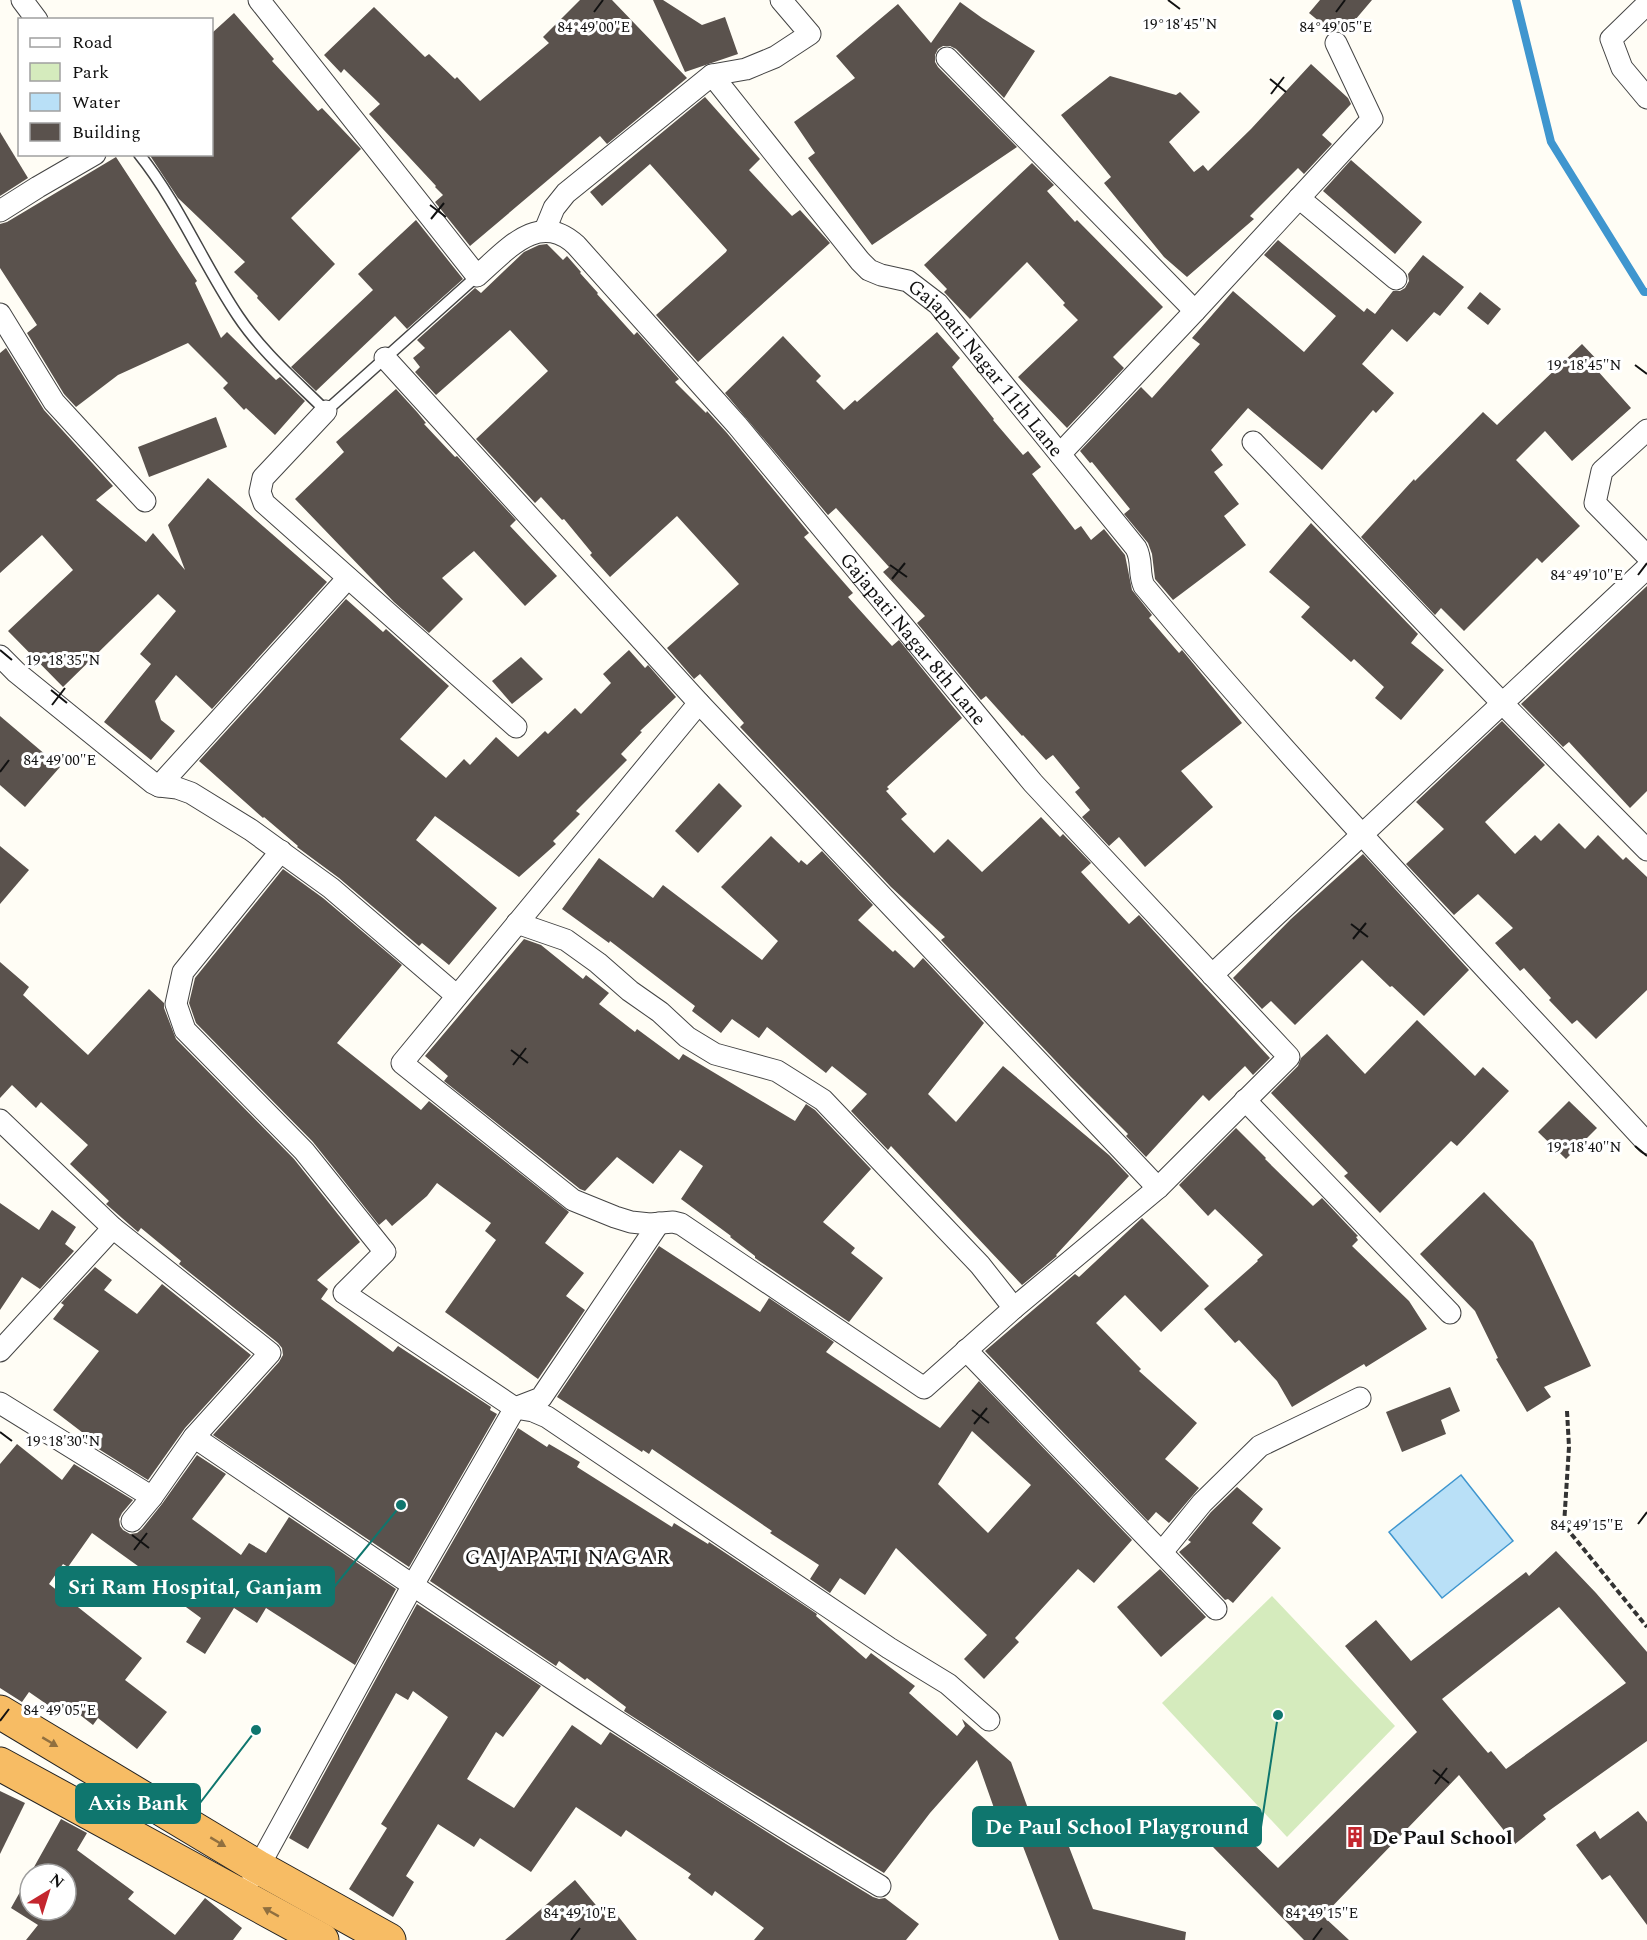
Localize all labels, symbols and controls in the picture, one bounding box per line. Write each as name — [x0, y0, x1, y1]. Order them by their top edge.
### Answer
text: 19°18'45"N — [1143, 13, 1218, 36]
text: 84°49'00"E — [558, 16, 630, 39]
text: 84°49'05"E — [1300, 16, 1372, 39]
legend — [18, 18, 213, 156]
text: Road — [72, 29, 113, 56]
text: Park — [72, 59, 109, 86]
text: Water — [72, 89, 120, 116]
text: Building — [72, 119, 141, 146]
street label: Gajapati Nagar 11th Lane — [901, 272, 1071, 464]
text: 19°18'45"N — [1547, 354, 1622, 377]
street label: Gajapati Nagar 8th Lane — [832, 546, 994, 733]
text: 84°49'10"E — [1551, 564, 1623, 587]
text: 19°18'35"N — [26, 649, 101, 672]
text: 84°49'00"E — [24, 749, 96, 772]
text: 19°18'40"N — [1547, 1136, 1622, 1159]
text: 19°18'30"N — [26, 1430, 101, 1453]
text: 84°49'15"E — [1551, 1514, 1623, 1537]
district label: GAJAPATI NAGAR — [465, 1542, 671, 1574]
callout: Sri Ram Hospital, Ganjam — [56, 1567, 334, 1606]
text: Sri Ram Hospital, Ganjam — [68, 1572, 322, 1604]
text: 84°49'05"E — [24, 1699, 96, 1722]
one-way arrow — [42, 1737, 58, 1748]
callout: Axis Bank — [76, 1784, 200, 1823]
text: Axis Bank — [88, 1788, 189, 1820]
callout: De Paul School Playground — [973, 1807, 1261, 1846]
text: De Paul School Playground — [985, 1812, 1249, 1844]
place label: De Paul School — [1372, 1823, 1512, 1853]
building icon: De Paul School — [1343, 1825, 1367, 1849]
one-way arrow — [210, 1837, 226, 1848]
north arrow — [18, 1862, 78, 1922]
text: N — [44, 1867, 69, 1894]
text: 84°49'10"E — [544, 1902, 616, 1925]
text: 84°49'15"E — [1286, 1902, 1358, 1925]
one-way arrow — [262, 1907, 279, 1917]

